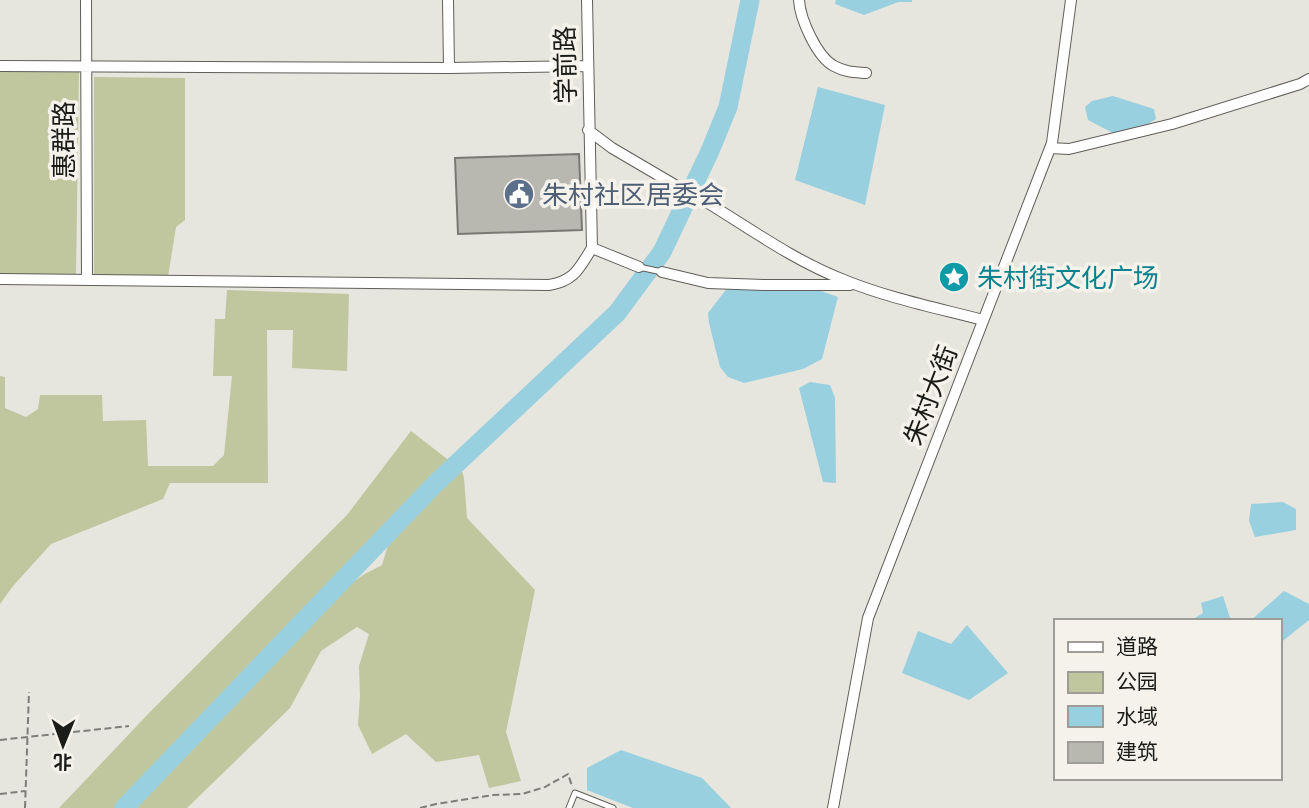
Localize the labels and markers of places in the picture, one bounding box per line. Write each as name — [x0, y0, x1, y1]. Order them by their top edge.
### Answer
public building icon: 朱村社区居委会 — [502, 177, 536, 211]
place label: 朱村社区居委会 — [542, 178, 724, 211]
place icon: 朱村街文化广场 — [937, 260, 971, 294]
place label: 朱村街文化广场 — [977, 261, 1159, 294]

